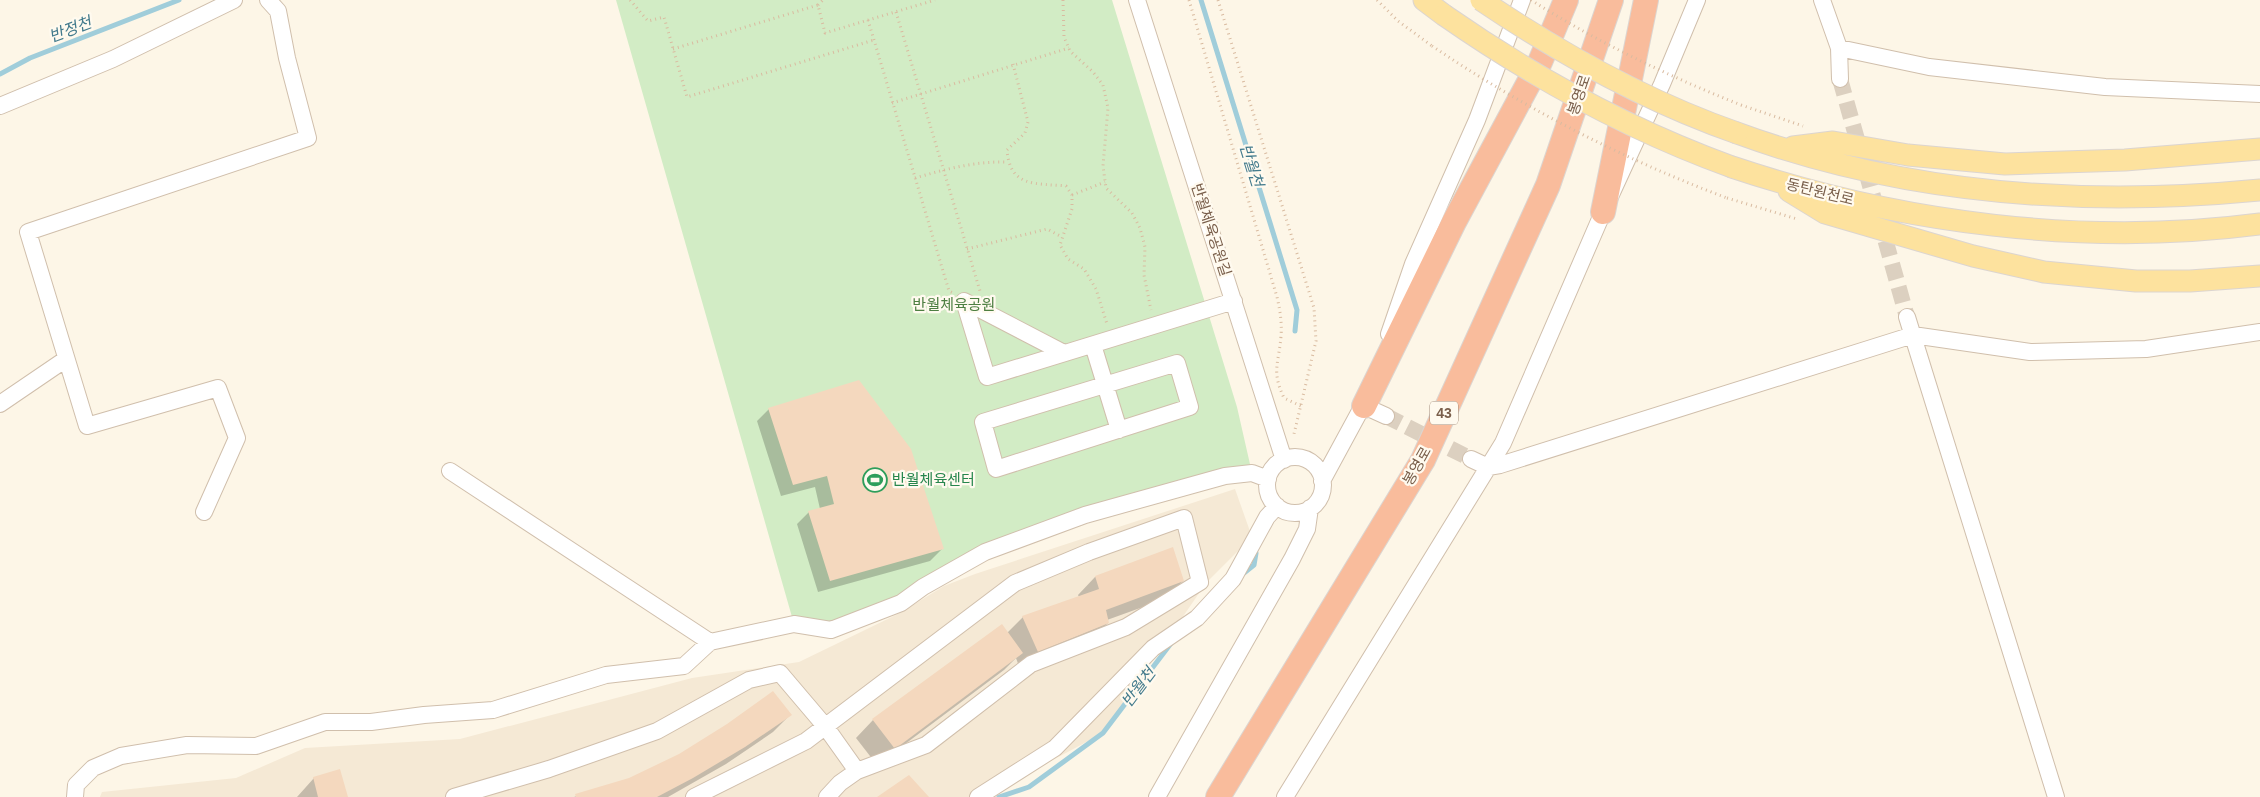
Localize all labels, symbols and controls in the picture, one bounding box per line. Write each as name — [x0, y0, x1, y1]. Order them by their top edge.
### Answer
water label: 반정천 — [47, 13, 96, 45]
street label: 봉영로 — [1564, 72, 1593, 117]
water label: 반월천 — [1237, 142, 1267, 191]
street label: 동탄원천로 — [1785, 175, 1856, 208]
street label: 반월체육공원길 — [1188, 181, 1234, 278]
park label: 반월체육공원 — [913, 296, 995, 313]
road number: 43 — [1430, 402, 1458, 424]
street label: 봉영로 — [1399, 444, 1434, 488]
sports icon: 반월체육센터 — [862, 467, 888, 493]
place label: 반월체육센터 — [892, 471, 975, 488]
water label: 반월천 — [1118, 663, 1160, 710]

